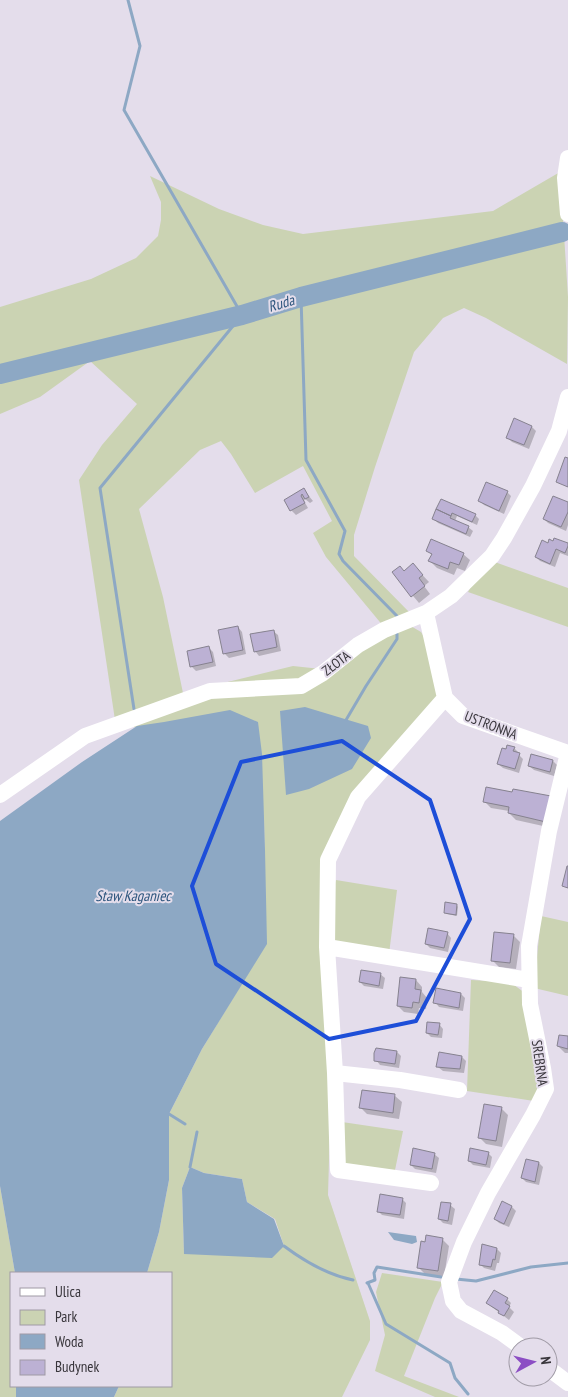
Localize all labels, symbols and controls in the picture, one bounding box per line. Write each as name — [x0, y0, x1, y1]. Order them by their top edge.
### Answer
water label: Ruda — [266, 290, 297, 316]
street label: ZŁOTA — [318, 646, 354, 679]
street label: USTRONNA — [462, 707, 520, 743]
water label: Staw Kaganiec — [95, 886, 172, 905]
street label: SREBRNA — [528, 1039, 552, 1087]
legend — [10, 1272, 172, 1387]
text: Ulica — [55, 1282, 81, 1301]
text: Park — [55, 1307, 77, 1326]
text: Woda — [55, 1332, 84, 1351]
north arrow — [508, 1337, 558, 1387]
text: N — [537, 1356, 555, 1365]
text: Budynek — [55, 1357, 99, 1376]

